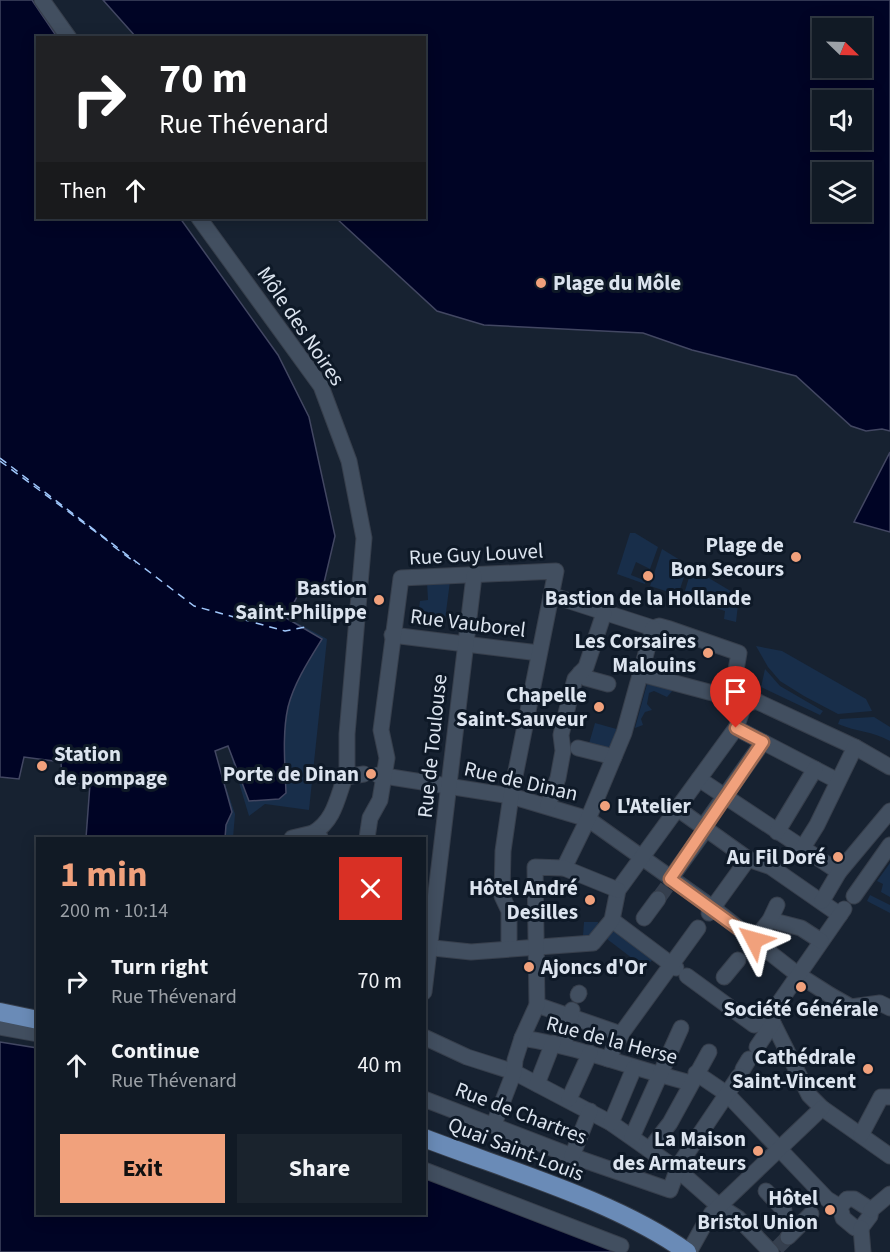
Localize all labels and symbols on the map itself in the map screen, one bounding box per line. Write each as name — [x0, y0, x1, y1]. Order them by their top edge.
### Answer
north arrow — [812, 18, 872, 78]
street label: Môle des Noires — [250, 260, 352, 392]
place label: Plage du Môle — [553, 268, 681, 298]
marker: Plage du Môle — [534, 276, 548, 290]
place label: Plage de Bon Secours — [671, 530, 784, 584]
street label: Rue Guy Louvel — [408, 535, 544, 573]
marker: Plage de Bon Secours — [789, 550, 803, 564]
marker: Bastion de la Hollande — [641, 569, 655, 583]
place label: Bastion Saint-Philippe — [235, 573, 367, 627]
place label: Bastion de la Hollande — [545, 583, 751, 613]
marker: Bastion Saint-Philippe — [372, 593, 386, 607]
street label: Rue Vauborel — [409, 601, 527, 645]
place label: Les Corsaires Malouins — [574, 626, 696, 680]
marker: Les Corsaires Malouins — [701, 646, 715, 660]
pin — [710, 666, 761, 728]
street label: Rue de Toulouse — [410, 673, 454, 819]
place label: Chapelle Saint-Sauveur — [456, 680, 588, 734]
marker: Chapelle Saint-Sauveur — [592, 700, 606, 714]
place label: Station de pompage — [54, 739, 167, 793]
street label: Rue de Dinan — [461, 753, 581, 809]
marker: Station de pompage — [35, 759, 49, 773]
place label: Porte de Dinan — [223, 759, 359, 789]
marker: Porte de Dinan — [364, 767, 378, 781]
place label: L'Atelier — [617, 791, 692, 821]
marker: L'Atelier — [598, 799, 612, 813]
place label: Au Fil Doré — [726, 842, 826, 872]
marker: Au Fil Doré — [831, 850, 845, 864]
place label: Hôtel André Desilles — [469, 873, 578, 927]
marker: Hôtel André Desilles — [583, 893, 597, 907]
position arrow — [722, 908, 786, 972]
place label: Ajoncs d'Or — [540, 952, 648, 982]
marker: Ajoncs d'Or — [522, 960, 536, 974]
marker: Société Générale — [794, 980, 808, 994]
place label: Société Générale — [723, 994, 879, 1024]
street label: Rue de la Herse — [543, 1008, 681, 1072]
place label: Cathédrale Saint-Vincent — [732, 1042, 856, 1096]
marker: Cathédrale Saint-Vincent — [861, 1062, 875, 1076]
street label: Rue de Chartres — [451, 1074, 591, 1152]
street label: Quai Saint-Louis — [444, 1109, 589, 1189]
place label: La Maison des Armateurs — [613, 1124, 746, 1178]
marker: La Maison des Armateurs — [751, 1144, 765, 1158]
place label: Hôtel Bristol Union — [697, 1183, 818, 1237]
marker: Hôtel Bristol Union — [823, 1203, 837, 1217]

